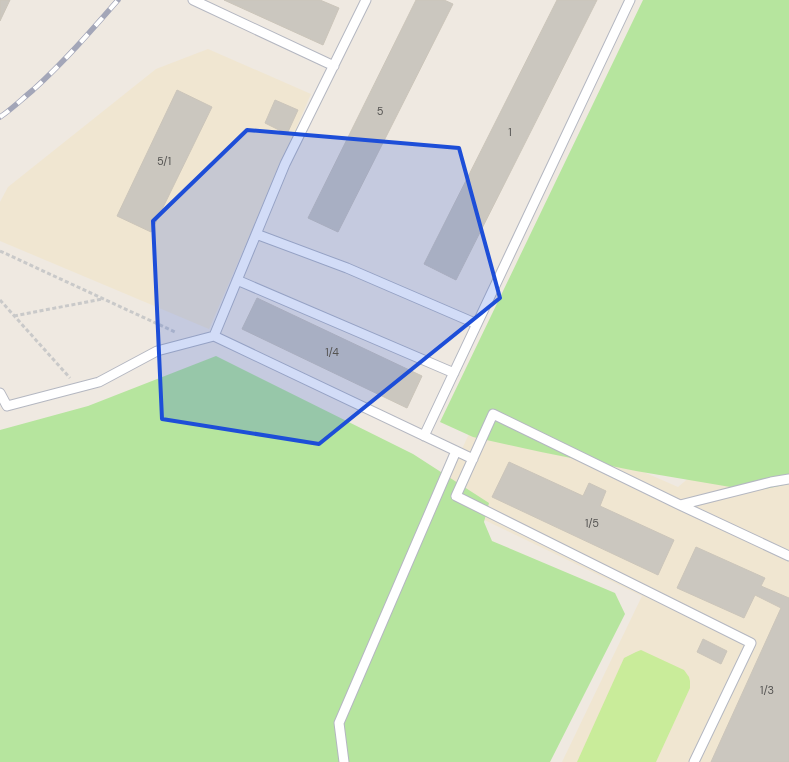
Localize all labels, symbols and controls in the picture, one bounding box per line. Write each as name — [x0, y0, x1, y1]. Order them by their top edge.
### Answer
house number: 5 — [377, 104, 384, 118]
house number: 1 — [508, 125, 512, 139]
house number: 5/1 — [157, 154, 171, 168]
house number: 1/4 — [325, 345, 339, 359]
house number: 1/5 — [585, 516, 599, 530]
house number: 1/3 — [760, 683, 774, 697]

